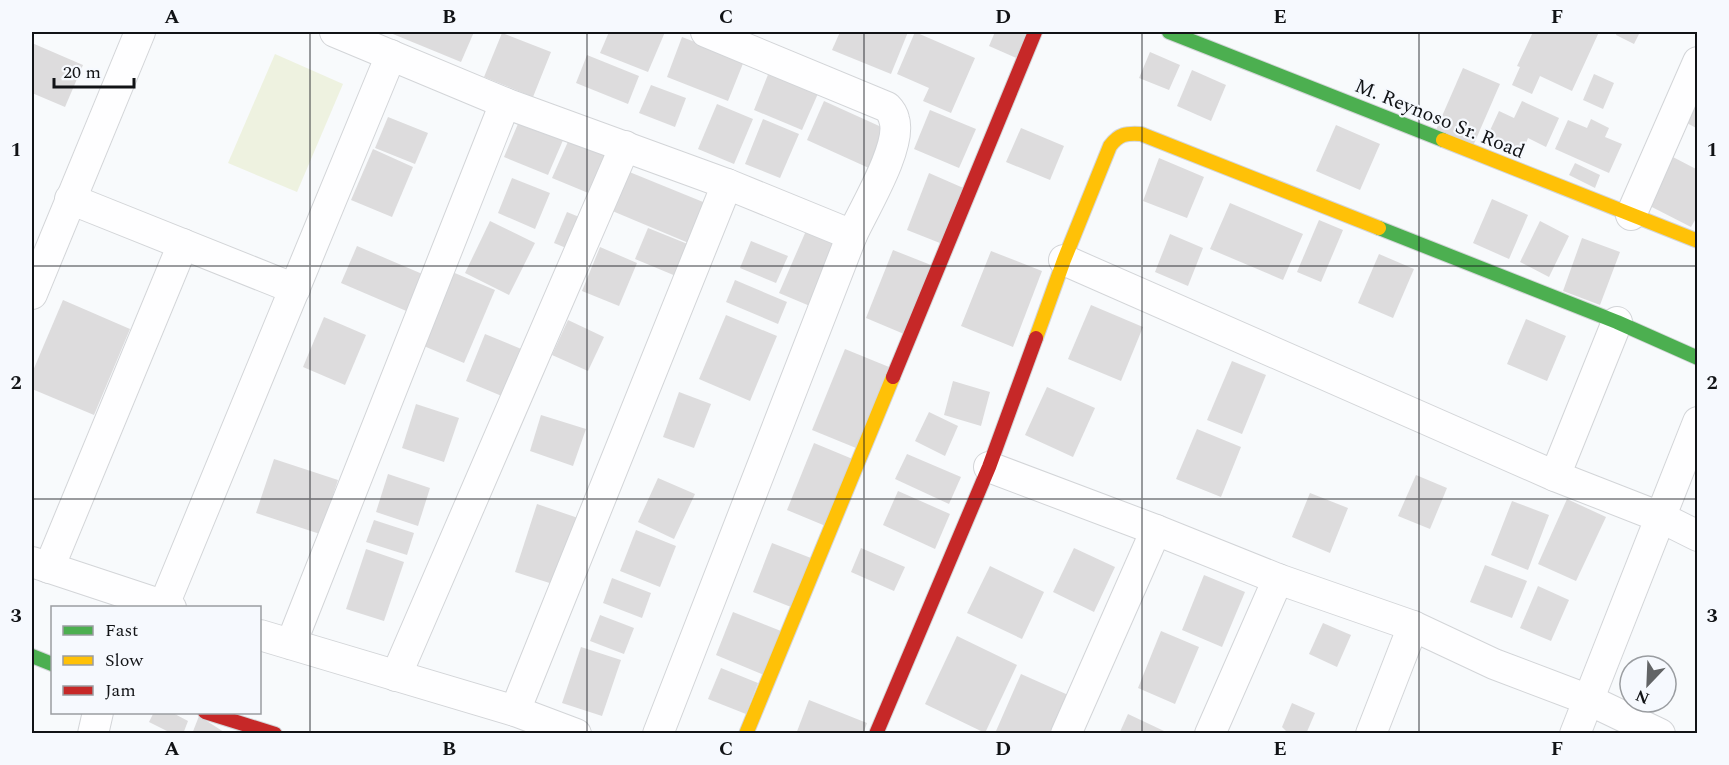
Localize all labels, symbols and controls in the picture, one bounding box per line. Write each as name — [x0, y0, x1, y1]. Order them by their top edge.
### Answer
text: A — [164, 2, 180, 32]
text: B — [442, 2, 456, 32]
text: C — [719, 2, 733, 32]
text: D — [995, 2, 1011, 32]
text: E — [1273, 2, 1287, 32]
text: F — [1551, 2, 1563, 32]
scale bar — [54, 51, 134, 89]
text: 20 m — [63, 59, 101, 86]
street label: M. Reynoso Sr. Road — [1350, 71, 1529, 167]
text: 1 — [10, 135, 22, 165]
text: 1 — [1706, 135, 1718, 165]
text: 2 — [10, 368, 22, 398]
text: 2 — [1706, 368, 1718, 398]
text: 3 — [10, 601, 22, 631]
text: 3 — [1706, 601, 1718, 631]
legend — [51, 606, 261, 714]
text: Fast — [105, 617, 138, 644]
text: Slow — [105, 647, 144, 674]
north arrow — [1618, 654, 1678, 714]
text: Jam — [105, 677, 136, 704]
text: N — [1632, 683, 1653, 710]
text: A — [164, 734, 180, 764]
text: B — [442, 734, 456, 764]
text: C — [719, 734, 733, 764]
text: D — [995, 734, 1011, 764]
text: E — [1273, 734, 1287, 764]
text: F — [1551, 734, 1563, 764]

